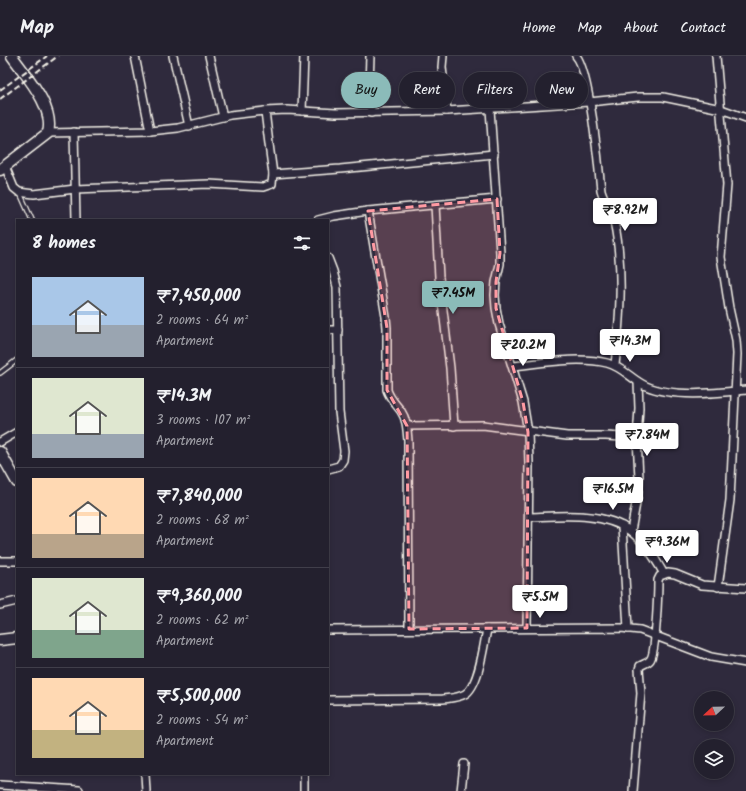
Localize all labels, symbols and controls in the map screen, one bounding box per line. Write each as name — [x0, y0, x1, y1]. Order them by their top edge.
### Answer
text: Map — [20, 13, 54, 43]
text: Home — [522, 17, 556, 39]
text: Map — [578, 17, 602, 39]
text: About — [624, 17, 658, 39]
text: Contact — [680, 17, 726, 39]
chip: Buy — [341, 72, 391, 108]
chip: Rent — [399, 72, 455, 108]
chip: Filters — [463, 72, 527, 108]
chip: New — [535, 72, 588, 108]
pin: ₹8.92M — [592, 198, 658, 232]
text: ₹8.92M — [602, 200, 648, 221]
text: 8 homes — [32, 230, 96, 257]
icon: filters — [291, 232, 313, 254]
pin: ₹7.45M — [420, 281, 486, 315]
text: ₹7,450,000 — [156, 283, 240, 310]
text: ₹7.45M — [431, 283, 475, 304]
icon: home — [64, 293, 112, 341]
text: 2 rooms · 64 m² — [156, 310, 248, 331]
pin: ₹14.3M — [597, 329, 663, 363]
text: Apartment — [156, 331, 214, 352]
text: ₹14.3M — [609, 331, 651, 352]
pin: ₹20.2M — [490, 333, 556, 367]
text: ₹20.2M — [500, 335, 546, 356]
text: ₹14.3M — [156, 383, 211, 410]
icon: home — [64, 394, 112, 442]
text: 3 rooms · 107 m² — [156, 410, 250, 431]
pin: ₹7.84M — [614, 423, 680, 457]
text: ₹7.84M — [624, 425, 670, 446]
text: Apartment — [156, 431, 214, 452]
pin: ₹16.5M — [580, 477, 646, 511]
text: ₹16.5M — [592, 479, 634, 500]
text: ₹7,840,000 — [156, 483, 242, 510]
icon: home — [64, 494, 112, 542]
text: 2 rooms · 68 m² — [156, 510, 249, 531]
pin: ₹9.36M — [634, 530, 700, 564]
text: Apartment — [156, 531, 214, 552]
text: ₹9.36M — [645, 532, 689, 553]
text: ₹9,360,000 — [156, 583, 242, 610]
pin: ₹5.5M — [512, 585, 568, 619]
text: ₹5.5M — [521, 587, 559, 608]
icon: home — [64, 594, 112, 642]
text: 2 rooms · 62 m² — [156, 610, 249, 631]
text: Apartment — [156, 631, 214, 652]
text: ₹5,500,000 — [156, 683, 241, 710]
north arrow — [694, 691, 734, 731]
map controls — [694, 691, 734, 779]
icon: home — [64, 694, 112, 742]
text: 2 rooms · 54 m² — [156, 710, 248, 731]
text: Apartment — [156, 731, 214, 752]
button: layers — [694, 739, 734, 779]

